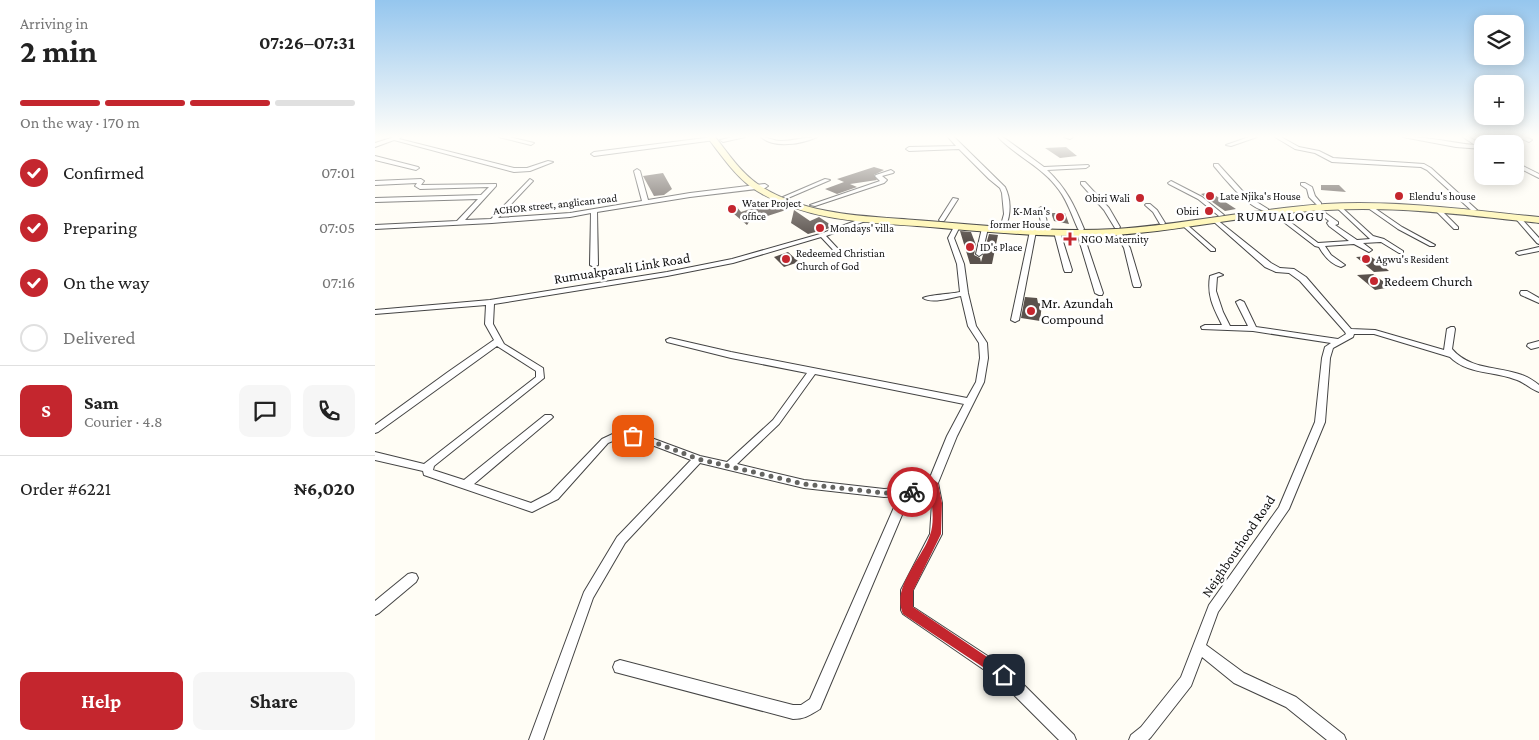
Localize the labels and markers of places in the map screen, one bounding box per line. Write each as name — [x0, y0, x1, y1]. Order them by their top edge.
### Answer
marker: Late Njika's House — [1204, 190, 1216, 202]
place label: Late Njika's House — [1220, 190, 1301, 203]
marker: Elendu's house — [1393, 190, 1405, 202]
place label: Elendu's house — [1409, 190, 1476, 202]
place label: Obiri Wali — [1085, 192, 1130, 204]
marker: Obiri Wali — [1134, 192, 1146, 204]
place label: Water Project office — [742, 197, 802, 222]
marker: Water Project office — [726, 203, 738, 215]
place label: K-Man's former House — [990, 205, 1050, 230]
place label: Obiri — [1176, 205, 1199, 217]
marker: Obiri — [1203, 205, 1215, 217]
marker: K-Man's former House — [1054, 211, 1066, 223]
marker: Mondays' villa — [814, 222, 826, 234]
place label: Mondays' villa — [830, 222, 894, 235]
marker: NGO Maternity — [1063, 232, 1077, 246]
place label: NGO Maternity — [1081, 233, 1150, 246]
marker: ID's Place — [964, 241, 976, 253]
place label: ID's Place — [980, 241, 1023, 253]
place label: Redeemed Christian Church of God — [796, 247, 885, 272]
marker: Redeemed Christian Church of God — [780, 253, 792, 265]
marker: Agwu's Resident — [1360, 253, 1372, 265]
place label: Agwu's Resident — [1376, 253, 1449, 266]
place label: Redeem Church — [1384, 273, 1473, 289]
marker: Redeem Church — [1368, 275, 1380, 287]
place label: Mr. Azundah Compound — [1041, 295, 1114, 327]
marker: Mr. Azundah Compound — [1025, 305, 1037, 317]
pin — [612, 415, 654, 457]
pin — [983, 654, 1025, 696]

